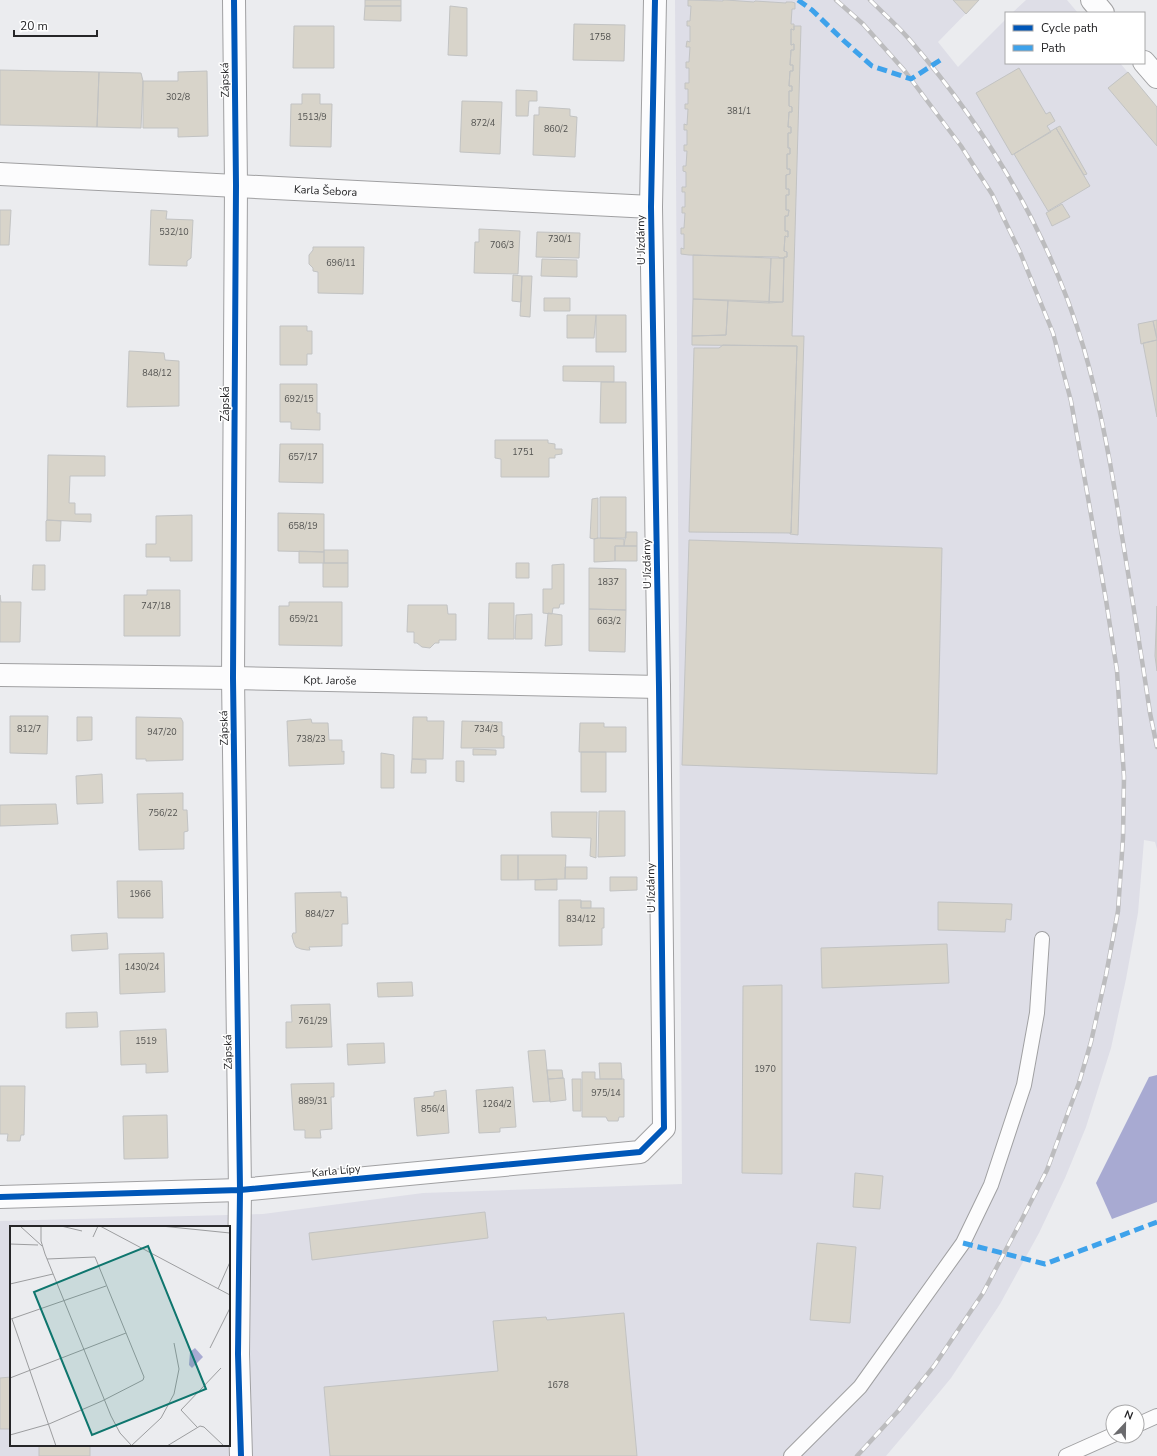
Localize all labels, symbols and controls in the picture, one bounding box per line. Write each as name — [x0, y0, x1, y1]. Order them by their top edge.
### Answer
scale bar — [14, 12, 97, 38]
legend — [1005, 12, 1145, 64]
text: 20 m — [20, 18, 48, 34]
text: Cycle path — [1041, 20, 1098, 36]
house number: 1758 — [589, 31, 611, 43]
text: Path — [1041, 40, 1066, 56]
street label: Zápská — [217, 62, 233, 98]
house number: 302/8 — [166, 91, 190, 103]
house number: 381/1 — [727, 105, 751, 117]
house number: 1513/9 — [297, 111, 327, 123]
house number: 872/4 — [471, 117, 496, 129]
house number: 860/2 — [544, 123, 568, 135]
street label: Karla Šebora — [293, 181, 358, 200]
street label: U Jízdárny — [633, 215, 649, 265]
house number: 532/10 — [159, 226, 189, 238]
house number: 730/1 — [548, 233, 572, 245]
house number: 706/3 — [490, 239, 514, 251]
house number: 696/11 — [326, 257, 356, 269]
house number: 848/12 — [142, 367, 172, 379]
street label: Zápská — [218, 386, 233, 422]
house number: 692/15 — [284, 393, 314, 405]
house number: 1751 — [512, 446, 534, 458]
house number: 657/17 — [288, 451, 318, 463]
house number: 658/19 — [288, 520, 318, 532]
street label: U Jízdárny — [639, 539, 655, 589]
house number: 1837 — [597, 576, 619, 588]
house number: 747/18 — [141, 600, 171, 612]
house number: 659/21 — [289, 613, 319, 625]
house number: 663/2 — [597, 615, 621, 627]
street label: Kpt. Jaroše — [303, 672, 357, 688]
street label: Zápská — [216, 710, 232, 746]
house number: 812/7 — [17, 723, 41, 735]
house number: 734/3 — [474, 723, 498, 735]
house number: 947/20 — [147, 726, 177, 738]
house number: 738/23 — [296, 733, 326, 745]
house number: 756/22 — [148, 807, 178, 819]
street label: U Jízdárny — [643, 863, 659, 913]
house number: 1966 — [129, 888, 151, 900]
house number: 884/27 — [305, 908, 335, 920]
house number: 834/12 — [566, 913, 596, 925]
house number: 1430/24 — [125, 961, 160, 973]
house number: 761/29 — [298, 1015, 328, 1027]
street label: Zápská — [220, 1034, 236, 1070]
house number: 1519 — [135, 1035, 157, 1047]
house number: 1970 — [754, 1063, 776, 1075]
house number: 975/14 — [591, 1087, 621, 1099]
house number: 889/31 — [298, 1095, 328, 1107]
house number: 1264/2 — [482, 1098, 512, 1110]
house number: 856/4 — [421, 1103, 446, 1115]
street label: Karla Lípy — [311, 1161, 362, 1181]
inset map — [10, 1226, 230, 1446]
house number: 1678 — [547, 1379, 569, 1391]
north arrow — [1105, 1404, 1145, 1444]
text: N — [1122, 1407, 1135, 1424]

